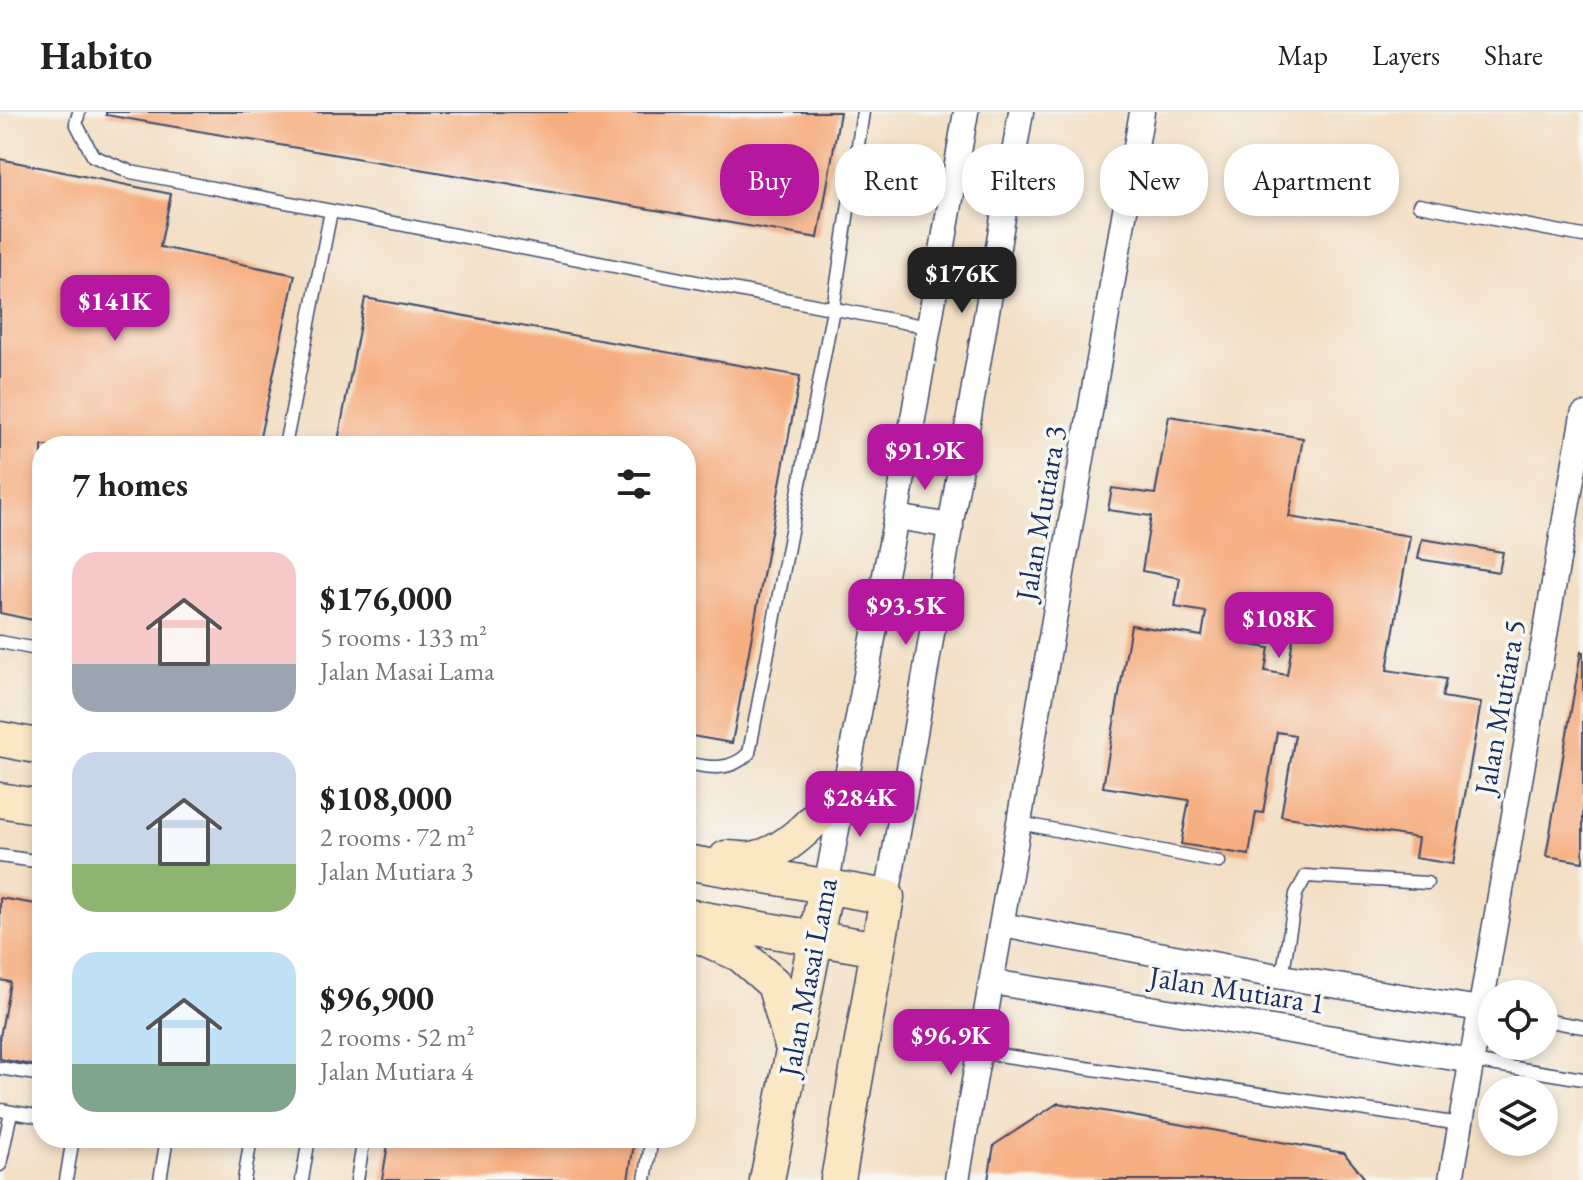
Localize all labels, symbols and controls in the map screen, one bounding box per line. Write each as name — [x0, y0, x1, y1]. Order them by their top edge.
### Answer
text: Habito — [40, 31, 152, 80]
text: Map — [1278, 37, 1328, 73]
text: Layers — [1372, 37, 1440, 73]
text: Share — [1484, 37, 1543, 73]
chip: Buy — [720, 144, 819, 216]
chip: Rent — [835, 144, 946, 216]
chip: Filters — [962, 144, 1084, 216]
chip: New — [1100, 144, 1208, 216]
chip: Apartment — [1224, 144, 1399, 216]
pin: $176K — [906, 247, 1018, 315]
text: $176K — [925, 256, 999, 290]
pin: $141K — [59, 275, 171, 343]
text: $141K — [78, 284, 152, 318]
street label: Jalan Mutiara 3 — [1005, 422, 1075, 606]
pin: $91.9K — [860, 424, 990, 492]
text: $91.9K — [885, 433, 965, 467]
text: 7 homes — [72, 462, 188, 506]
icon: filters — [612, 462, 656, 506]
text: $176,000 — [320, 576, 452, 620]
pin: $93.5K — [841, 579, 971, 647]
icon: home — [136, 584, 232, 680]
text: $93.5K — [866, 588, 946, 622]
pin: $108K — [1223, 592, 1335, 660]
text: $108K — [1242, 601, 1316, 635]
street label: Jalan Mutiara 5 — [1464, 616, 1534, 800]
text: 5 rooms · 133 m² — [320, 620, 487, 654]
text: Jalan Masai Lama — [320, 654, 495, 688]
pin: $284K — [804, 771, 916, 839]
text: $108,000 — [320, 776, 452, 820]
text: $284K — [823, 780, 897, 814]
icon: home — [136, 784, 232, 880]
text: 2 rooms · 72 m² — [320, 820, 475, 854]
text: Jalan Mutiara 3 — [320, 854, 474, 888]
street label: Jalan Masai Lama — [769, 874, 846, 1082]
street label: Jalan Mutiara 1 — [1144, 956, 1328, 1023]
text: $96,900 — [320, 976, 434, 1020]
map controls — [1478, 980, 1558, 1156]
button: locate — [1478, 980, 1558, 1060]
icon: home — [136, 984, 232, 1080]
pin: $96.9K — [886, 1009, 1016, 1077]
text: $96.9K — [911, 1018, 991, 1052]
text: 2 rooms · 52 m² — [320, 1020, 475, 1054]
text: Jalan Mutiara 4 — [320, 1054, 474, 1088]
button: layers — [1478, 1076, 1558, 1156]

